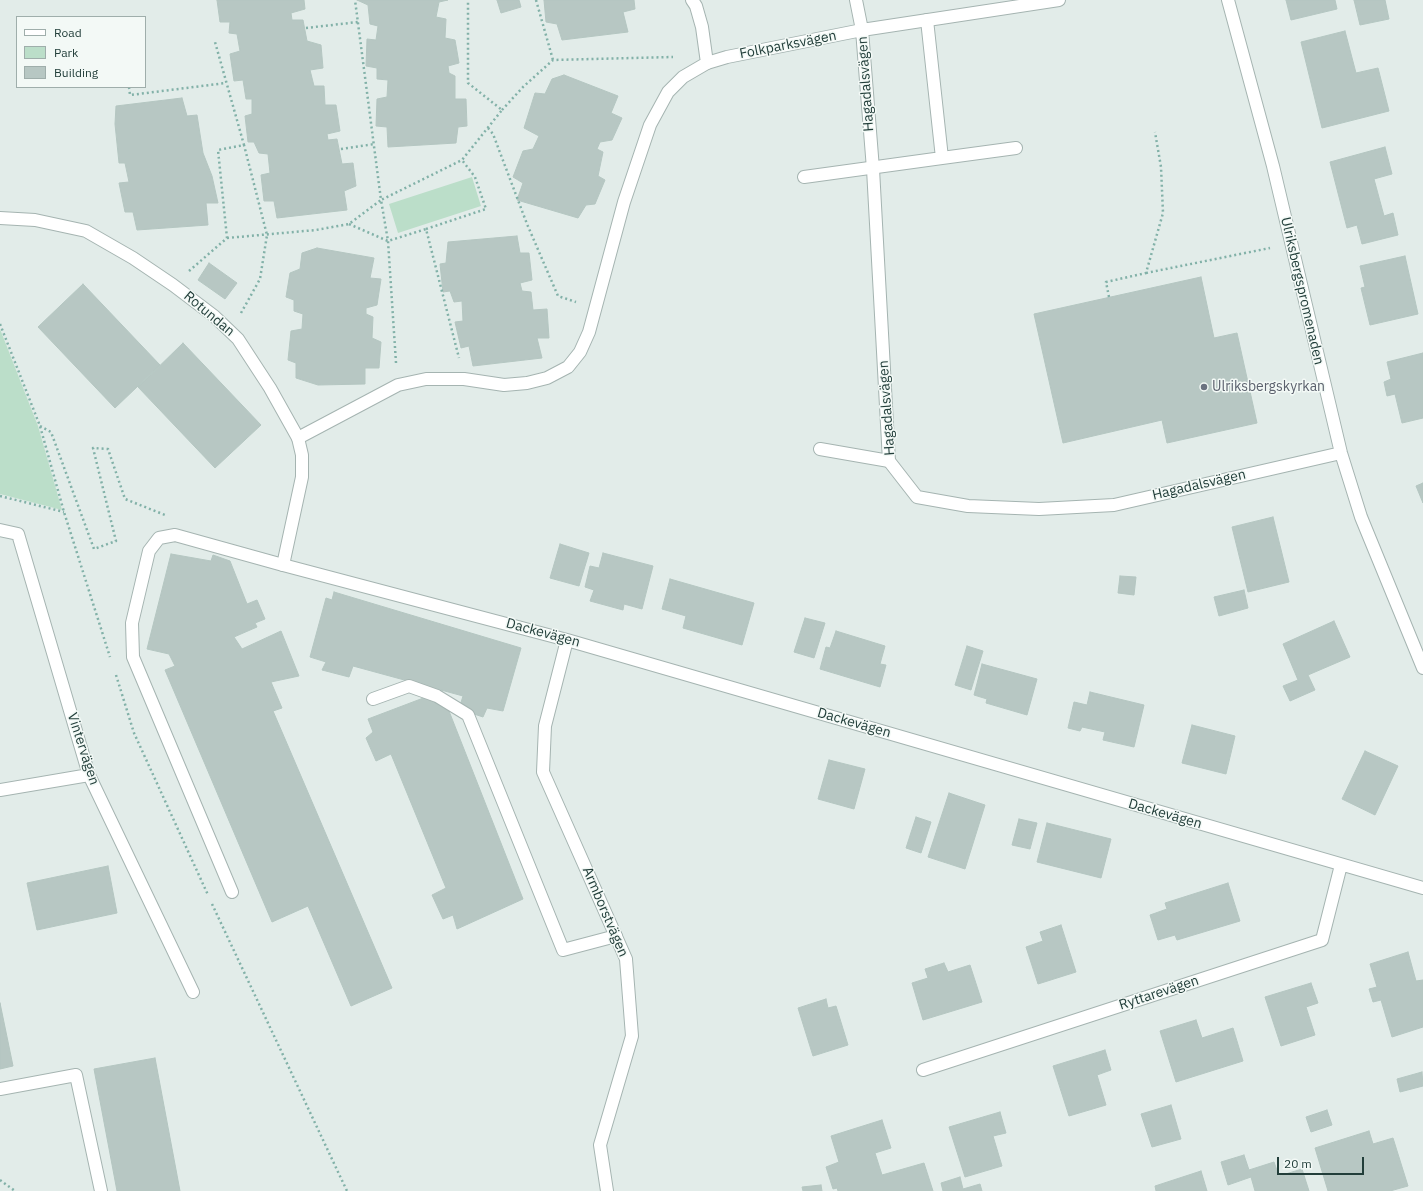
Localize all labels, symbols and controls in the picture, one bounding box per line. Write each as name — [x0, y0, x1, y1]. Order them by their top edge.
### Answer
legend — [16, 16, 146, 88]
text: Road — [54, 25, 82, 40]
street label: Folkparksvägen — [738, 27, 838, 63]
street label: Hagadalsvägen — [854, 36, 878, 132]
text: Park — [54, 45, 78, 60]
text: Building — [54, 65, 98, 80]
street label: Ulriksbergspromenaden — [1277, 216, 1327, 366]
street label: Rotundan — [180, 288, 238, 340]
street label: Hagadalsvägen — [875, 360, 899, 456]
place label: Ulriksbergskyrkan — [1212, 379, 1325, 395]
marker: Ulriksbergskyrkan — [1199, 382, 1209, 392]
street label: Hagadalsvägen — [1151, 466, 1247, 504]
street label: Dackevägen — [504, 615, 582, 651]
street label: Dackevägen — [815, 704, 893, 742]
street label: Vintervägen — [63, 711, 103, 787]
street label: Dackevägen — [1126, 795, 1204, 833]
street label: Armborstvägen — [578, 864, 632, 960]
street label: Ryttarevägen — [1117, 972, 1201, 1014]
scale bar — [1279, 1149, 1366, 1175]
text: 20 m — [1284, 1156, 1312, 1171]

